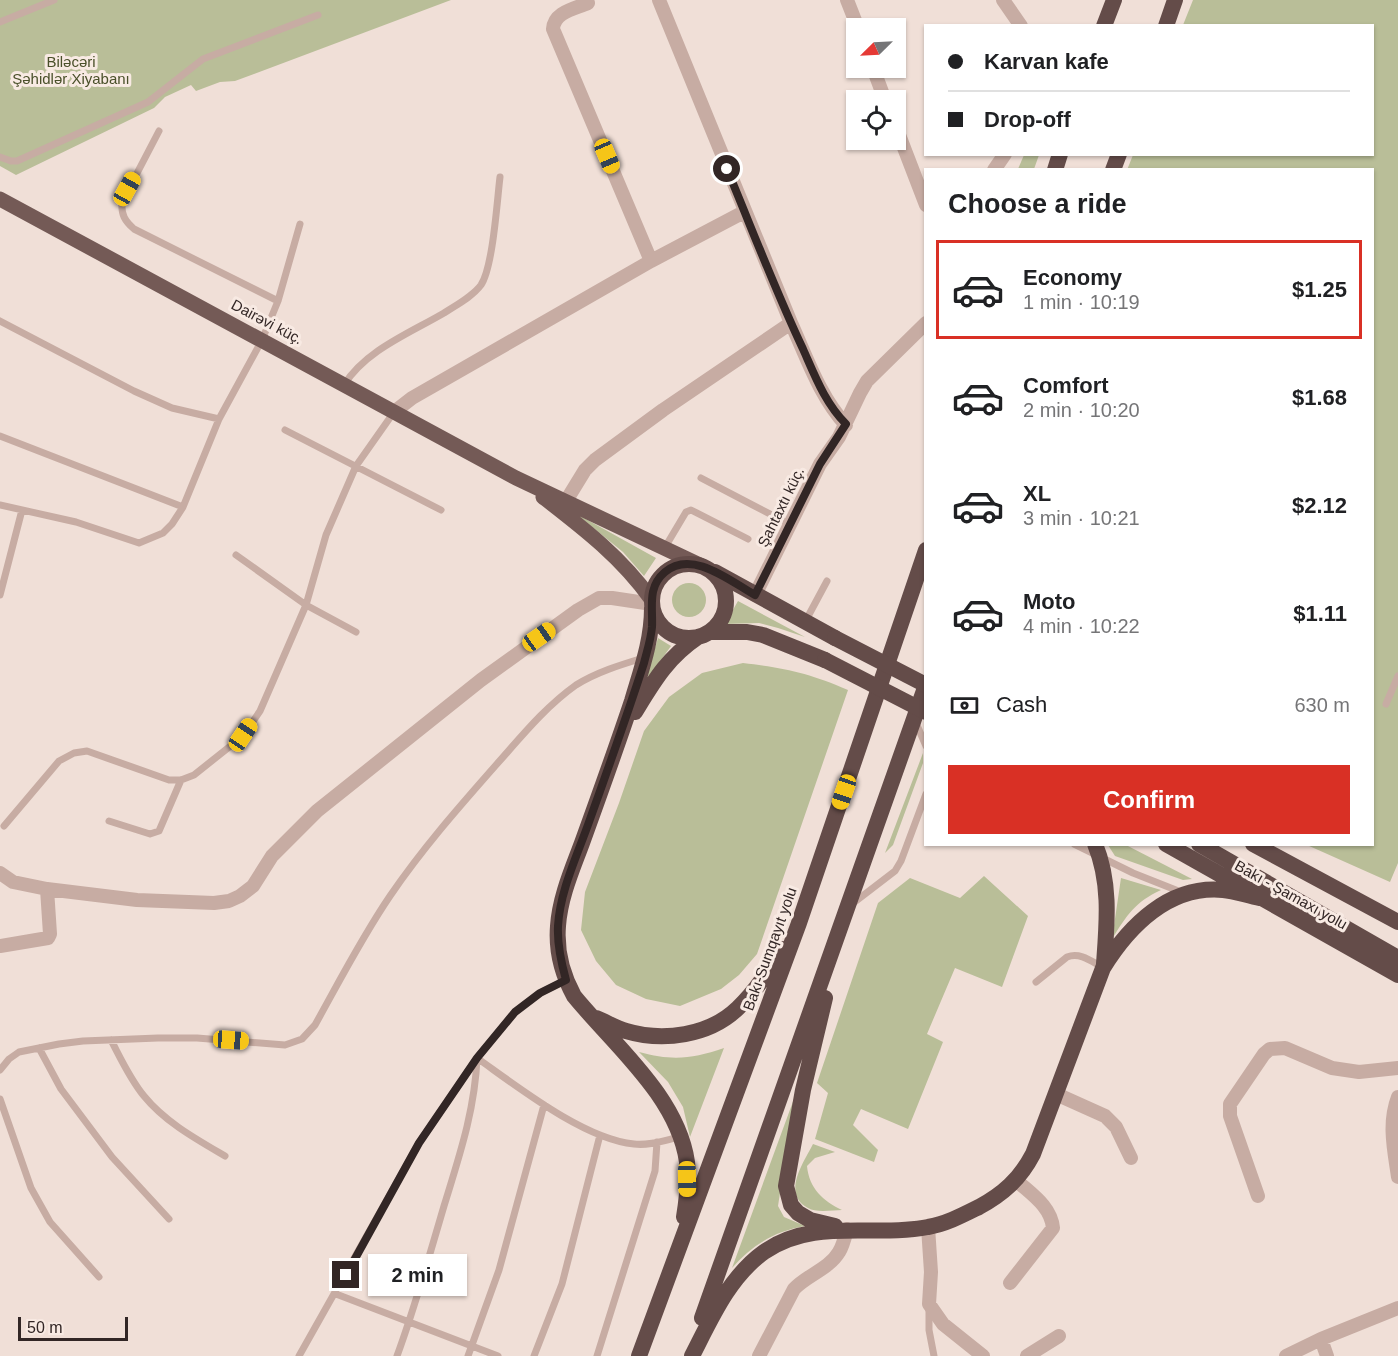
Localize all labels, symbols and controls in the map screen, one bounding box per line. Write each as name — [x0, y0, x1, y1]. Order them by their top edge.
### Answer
north arrow — [846, 18, 906, 78]
map controls — [846, 18, 906, 150]
text: Karvan kafe — [984, 49, 1109, 74]
park label: Biləcəri Şəhidlər Xiyabanı — [12, 53, 130, 87]
button: locate — [846, 90, 906, 150]
text: Drop-off — [984, 107, 1071, 132]
car — [592, 136, 622, 176]
route start — [713, 155, 740, 182]
car — [110, 169, 144, 209]
text: Choose a ride — [948, 189, 1127, 219]
icon: car — [951, 263, 1005, 317]
text: Economy — [1023, 265, 1122, 290]
text: $1.25 — [1292, 277, 1347, 302]
text: 1 min · 10:19 — [1023, 291, 1140, 313]
street label: Dairəvi küç. — [229, 296, 306, 347]
icon: car — [951, 371, 1005, 425]
text: Comfort — [1023, 373, 1109, 398]
text: $1.68 — [1292, 385, 1347, 410]
text: 2 min · 10:20 — [1023, 399, 1140, 421]
street label: Şahtaxtı küç. — [754, 464, 807, 549]
icon: car — [951, 479, 1005, 533]
text: XL — [1023, 481, 1051, 506]
text: $2.12 — [1292, 493, 1347, 518]
text: 3 min · 10:21 — [1023, 507, 1140, 529]
icon: car — [951, 587, 1005, 641]
text: Moto — [1023, 589, 1076, 614]
text: $1.11 — [1293, 601, 1347, 626]
text: 4 min · 10:22 — [1023, 615, 1140, 637]
car — [519, 619, 559, 655]
icon: cash — [948, 689, 981, 722]
text: Cash — [996, 692, 1047, 717]
text: 630 m — [1294, 694, 1350, 716]
car — [225, 715, 261, 755]
button: Confirm — [948, 765, 1350, 834]
car — [830, 772, 858, 812]
street label: Bakı - Şamaxı yolu — [1232, 857, 1350, 933]
street label: Bakı-Sumqayıt yolu — [739, 885, 800, 1013]
car — [212, 1030, 250, 1050]
car — [678, 1161, 696, 1197]
callout: 2 min — [367, 1254, 466, 1296]
route end — [332, 1261, 359, 1288]
text: 2 min — [391, 1264, 444, 1286]
scale bar — [18, 1314, 128, 1342]
text: 50 m — [27, 1319, 63, 1336]

